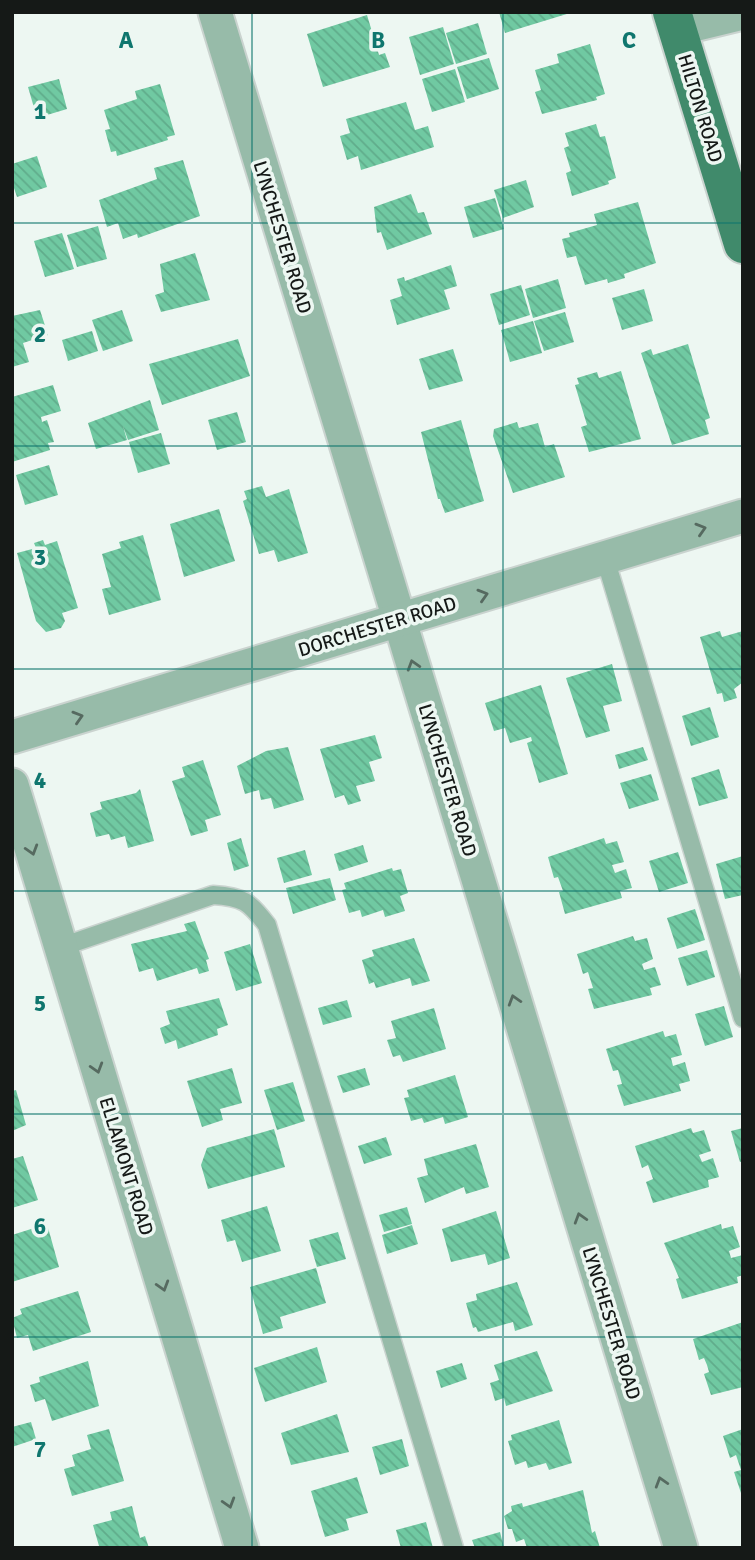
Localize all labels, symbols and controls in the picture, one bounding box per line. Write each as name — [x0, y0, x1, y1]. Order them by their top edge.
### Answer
text: A — [119, 26, 134, 55]
text: B — [371, 26, 385, 55]
text: C — [622, 26, 636, 55]
street label: HILTON ROAD — [672, 51, 728, 165]
text: 1 — [34, 97, 46, 126]
street label: LYNCHESTER ROAD — [247, 158, 317, 317]
text: 2 — [34, 320, 46, 349]
one-way arrow — [694, 522, 706, 537]
text: 3 — [34, 543, 46, 572]
one-way arrow — [477, 588, 489, 603]
street label: DORCHESTER ROAD — [295, 592, 459, 662]
one-way arrow — [406, 660, 421, 672]
street label: LYNCHESTER ROAD — [412, 701, 482, 860]
one-way arrow — [71, 711, 83, 726]
text: 4 — [34, 766, 46, 795]
one-way arrow — [23, 844, 38, 856]
text: 5 — [34, 989, 46, 1018]
one-way arrow — [508, 994, 523, 1006]
one-way arrow — [89, 1062, 104, 1074]
street label: ELLAMONT ROAD — [94, 1094, 158, 1238]
text: 6 — [34, 1212, 46, 1241]
one-way arrow — [574, 1212, 589, 1224]
street label: LYNCHESTER ROAD — [576, 1244, 646, 1403]
one-way arrow — [154, 1279, 169, 1291]
text: 7 — [34, 1435, 46, 1464]
one-way arrow — [654, 1477, 669, 1489]
one-way arrow — [220, 1497, 235, 1509]

